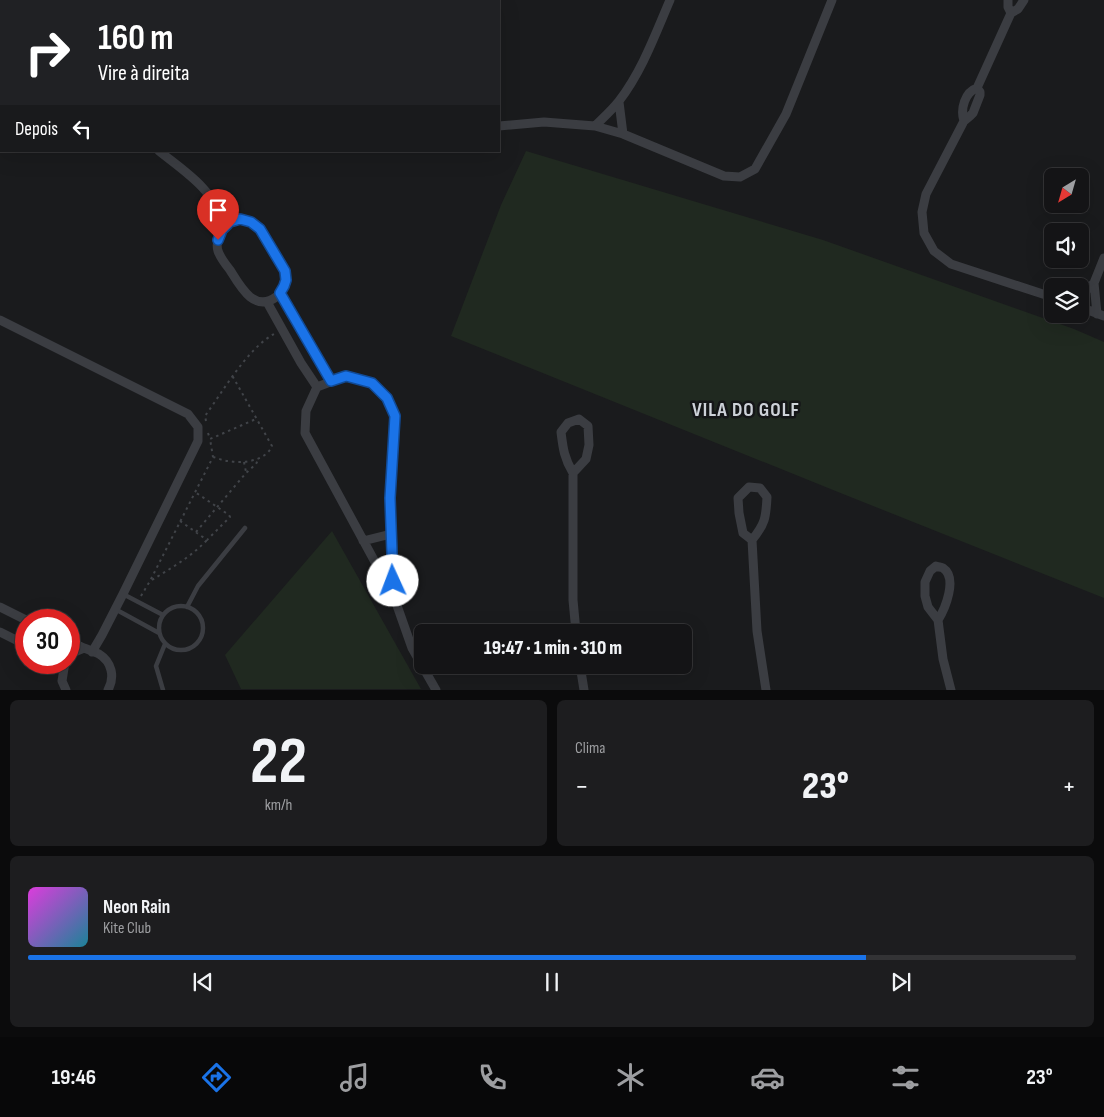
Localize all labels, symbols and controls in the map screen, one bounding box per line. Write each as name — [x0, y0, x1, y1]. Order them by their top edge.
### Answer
text: 160 m — [98, 17, 174, 60]
icon: right — [15, 20, 80, 85]
text: Vire à direita — [98, 60, 190, 87]
icon: left — [68, 115, 96, 143]
text: Depois — [15, 118, 58, 141]
north arrow — [1044, 168, 1089, 212]
map controls — [1044, 168, 1089, 323]
pin — [197, 189, 239, 240]
icon: arrive — [204, 196, 232, 224]
button: sound — [1044, 223, 1089, 268]
button: layers — [1044, 278, 1089, 323]
district label: VILA DO GOLF — [692, 398, 800, 422]
position arrow — [366, 554, 418, 606]
speed limit sign: 30 — [15, 609, 80, 674]
text: 19:47 · 1 min · 310 m — [484, 637, 622, 660]
text: 22 — [250, 724, 307, 802]
text: Clima — [575, 739, 605, 758]
text: 23° — [802, 764, 849, 809]
text: − — [575, 770, 589, 803]
text: + — [1062, 770, 1076, 803]
text: km/h — [265, 796, 292, 815]
text: Neon Rain — [103, 896, 170, 919]
text: Kite Club — [103, 919, 151, 938]
icon: previous — [189, 968, 217, 996]
icon: pause — [538, 968, 566, 996]
icon: next — [887, 968, 915, 996]
icon: directions — [199, 1060, 234, 1095]
icon: music — [337, 1060, 372, 1095]
icon: phone — [475, 1060, 510, 1095]
icon: climate — [613, 1060, 648, 1095]
icon: car — [750, 1060, 785, 1095]
icon: filters — [888, 1060, 923, 1095]
text: 19:46 — [51, 1064, 96, 1091]
text: 23° — [1026, 1064, 1053, 1091]

